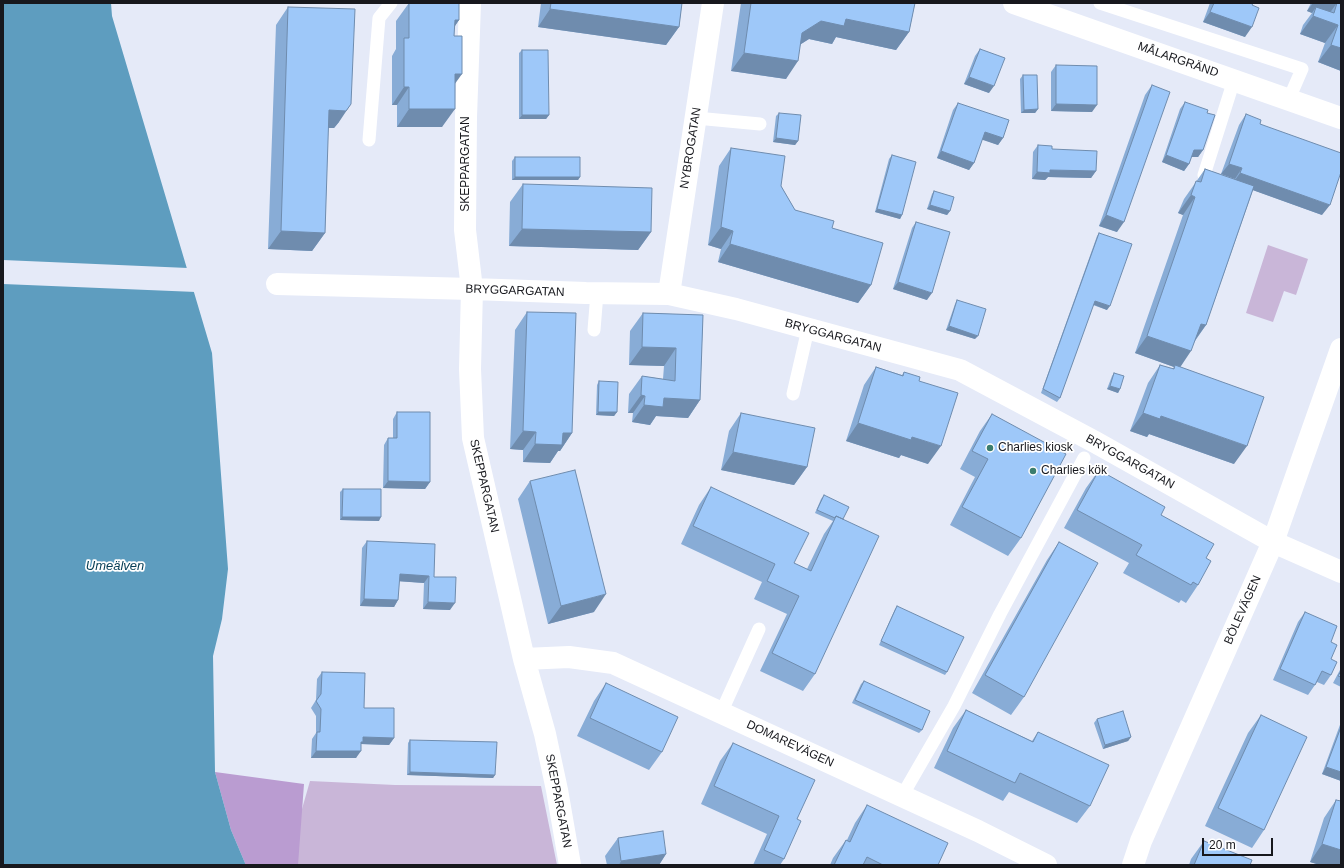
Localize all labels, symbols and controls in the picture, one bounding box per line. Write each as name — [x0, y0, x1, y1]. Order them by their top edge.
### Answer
street label: MÅLARGRÄND — [1136, 39, 1220, 81]
street label: NYBROGATAN — [677, 106, 705, 190]
street label: SKEPPARGATAN — [459, 116, 473, 212]
street label: BRYGGARGATAN — [465, 282, 565, 300]
street label: BRYGGARGATAN — [783, 316, 883, 356]
street label: BRYGGARGATAN — [1083, 432, 1177, 492]
street label: SKEPPARGATAN — [466, 438, 502, 534]
place label: Charlies kiosk — [998, 441, 1073, 455]
marker: Charlies kiosk — [985, 443, 995, 453]
place label: Charlies kök — [1041, 464, 1107, 478]
marker: Charlies kök — [1028, 466, 1038, 476]
water label: Umeälven — [86, 558, 144, 574]
street label: BÖLEVÄGEN — [1221, 573, 1265, 647]
street label: DOMAREVÄGEN — [744, 717, 836, 771]
street label: SKEPPARGATAN — [542, 753, 574, 849]
scale bar — [1204, 830, 1275, 856]
text: 20 m — [1209, 838, 1236, 852]

